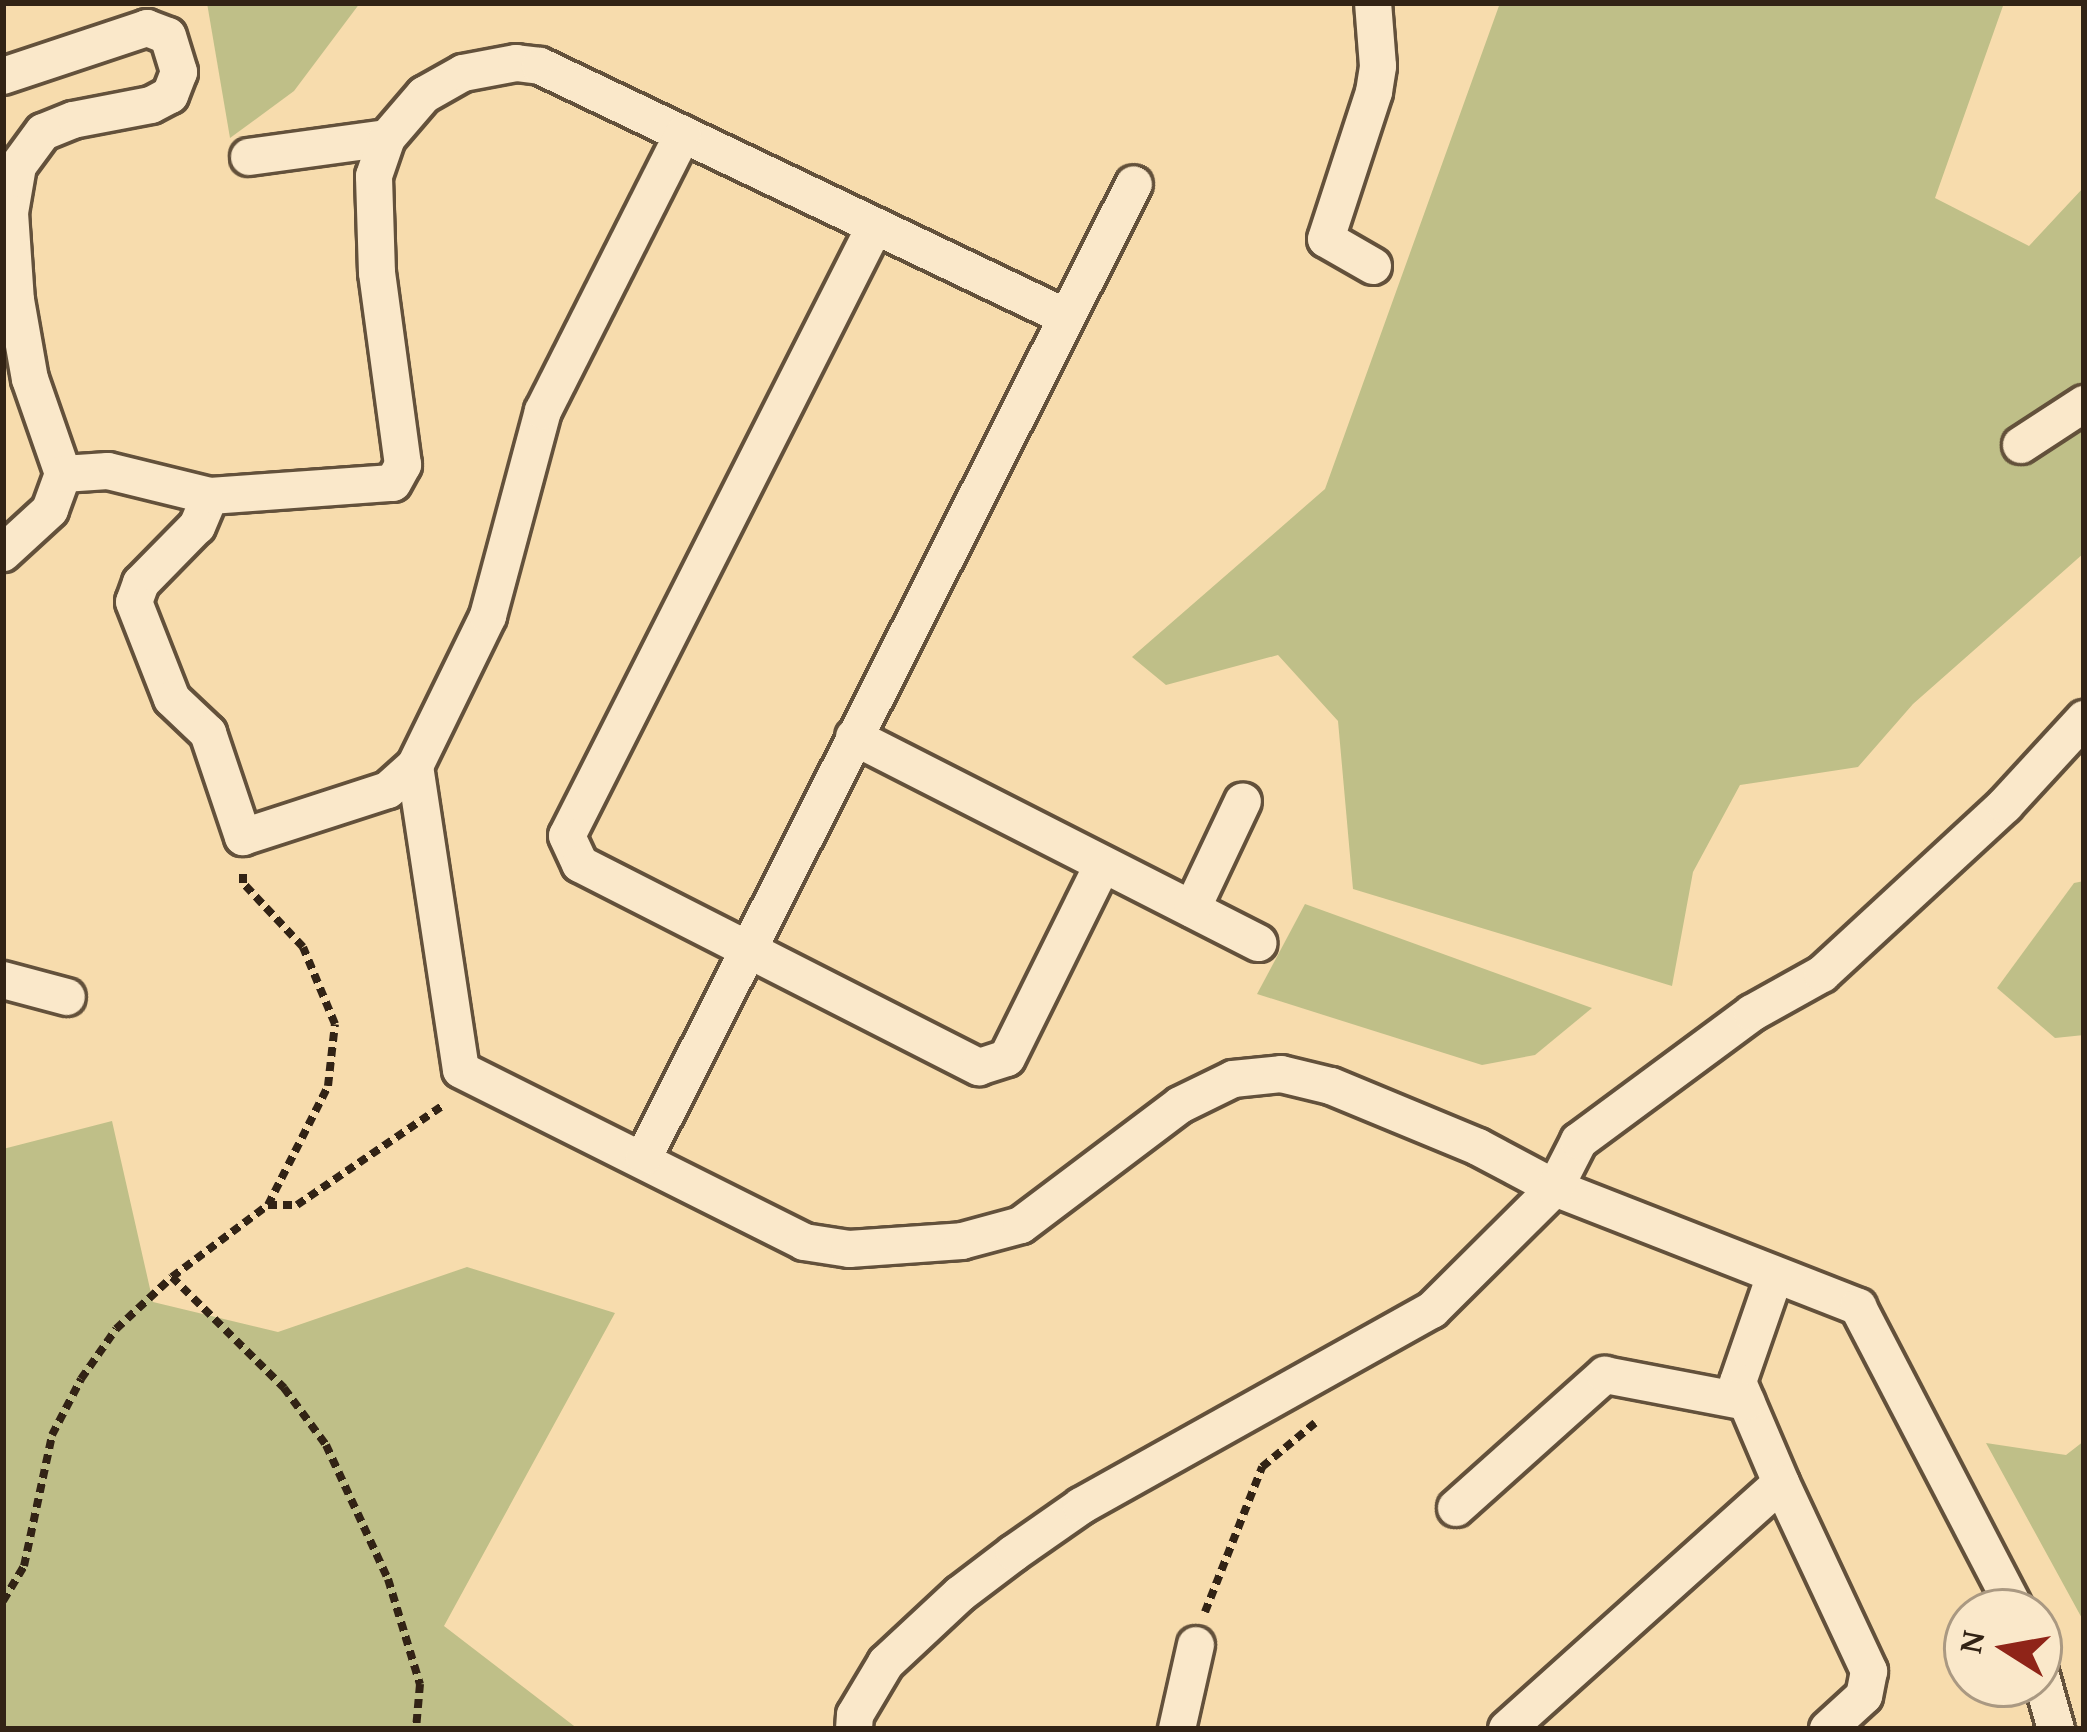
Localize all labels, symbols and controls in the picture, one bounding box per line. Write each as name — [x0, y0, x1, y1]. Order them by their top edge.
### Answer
north arrow — [1943, 1588, 2063, 1708]
text: N — [1945, 1626, 1996, 1657]

